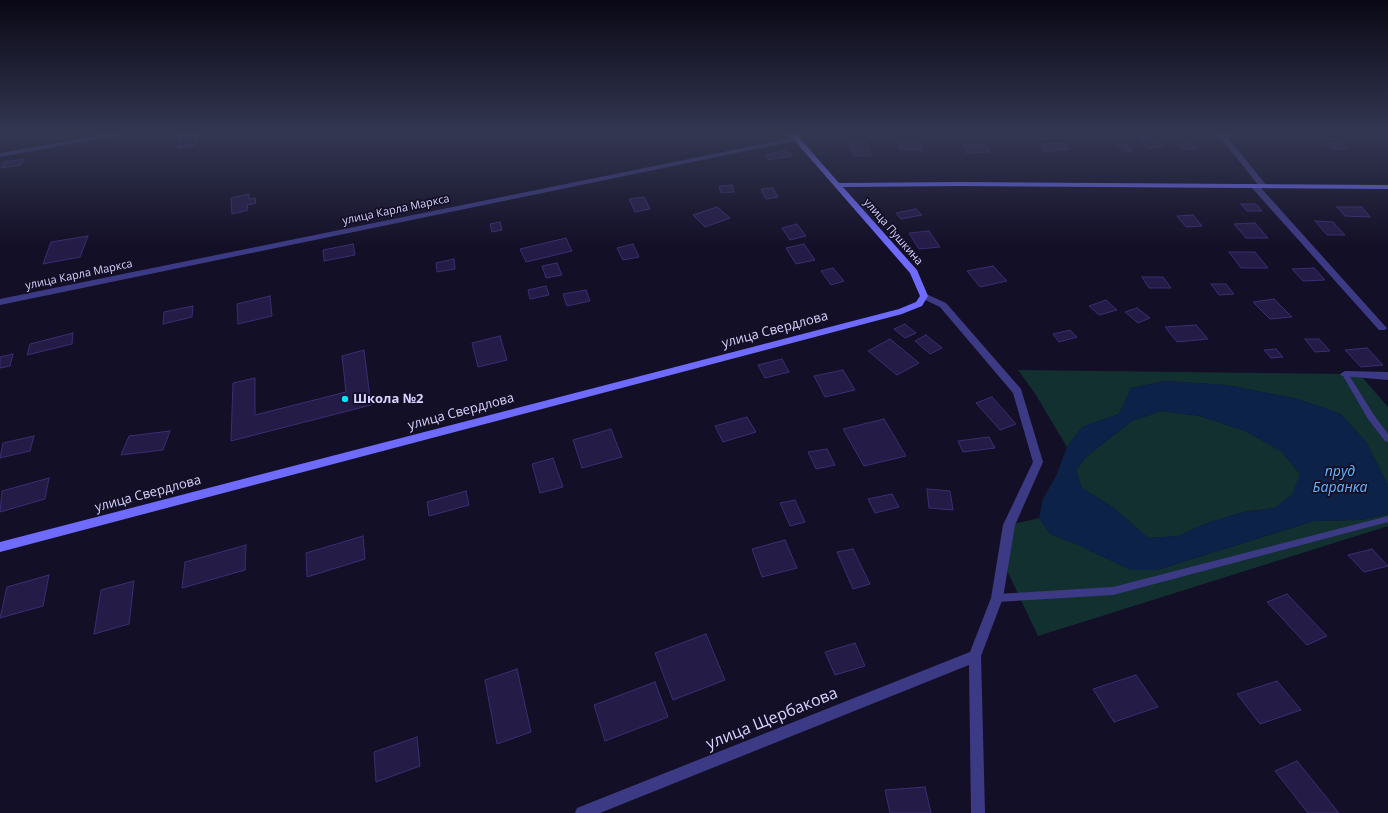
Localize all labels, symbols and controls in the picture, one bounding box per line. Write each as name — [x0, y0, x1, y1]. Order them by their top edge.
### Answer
street label: улица Карла Маркса — [341, 192, 451, 228]
street label: улица Пушкина — [861, 196, 925, 268]
street label: улица Карла Маркса — [24, 257, 134, 293]
street label: улица Свердлова — [720, 308, 830, 352]
street label: улица Свердлова — [406, 390, 516, 434]
place label: Школа №2 — [353, 391, 424, 407]
marker: Школа №2 — [340, 394, 350, 404]
water label: пруд Баранка — [1313, 464, 1367, 496]
street label: улица Свердлова — [93, 472, 203, 516]
street label: улица Щербакова — [703, 684, 841, 754]

